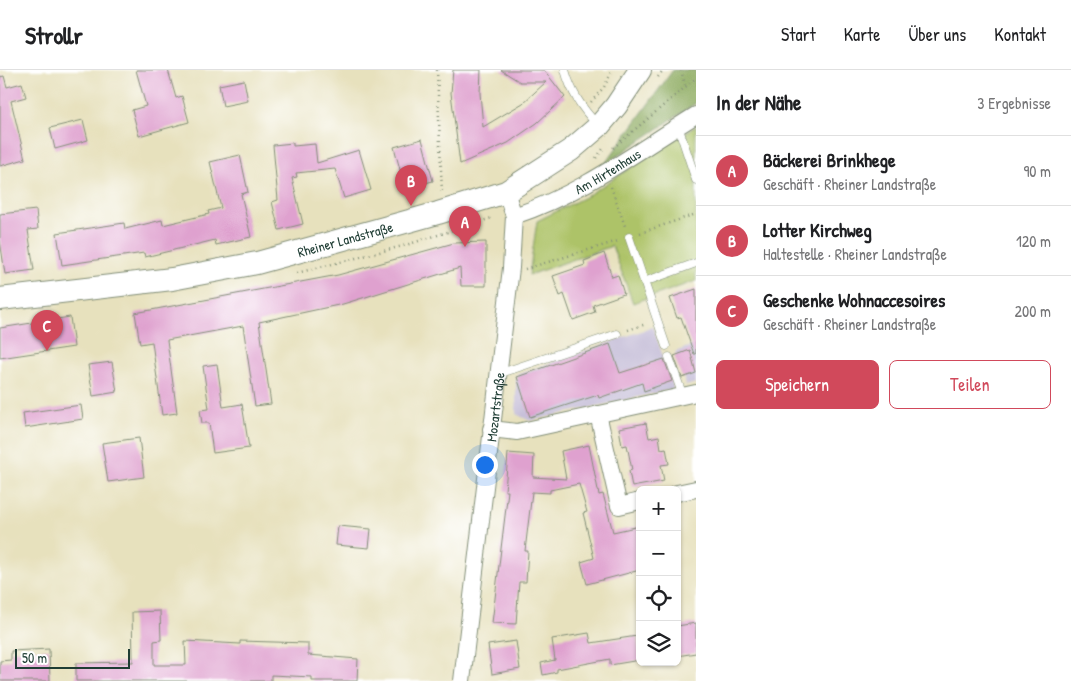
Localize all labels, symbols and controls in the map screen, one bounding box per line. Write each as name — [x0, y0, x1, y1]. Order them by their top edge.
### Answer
text: Strollr — [25, 19, 83, 51]
text: Start — [781, 22, 816, 47]
text: Karte — [844, 22, 880, 47]
text: Über uns — [908, 22, 966, 47]
text: Kontakt — [994, 22, 1046, 47]
text: In der Nähe — [716, 88, 801, 117]
text: 3 Ergebnisse — [977, 92, 1051, 114]
street label: Am Hirtenhaus — [571, 144, 644, 198]
text: Bäckerei Brinkhege — [763, 147, 896, 173]
text: A — [728, 160, 736, 182]
text: 90 m — [1023, 160, 1051, 182]
pin: B — [395, 165, 427, 206]
text: Geschäft · Rheiner Landstraße — [763, 173, 936, 195]
pin: A — [449, 206, 481, 247]
street label: Rheiner Landstraße — [295, 216, 395, 261]
text: Lotter Kirchweg — [763, 217, 872, 243]
text: B — [728, 230, 736, 252]
text: 120 m — [1016, 230, 1051, 252]
text: Haltestelle · Rheiner Landstraße — [763, 243, 947, 265]
text: Geschenke Wohnaccesoires — [763, 287, 945, 313]
text: C — [728, 300, 736, 322]
text: 200 m — [1015, 300, 1051, 322]
pin: C — [31, 310, 63, 351]
text: Geschäft · Rheiner Landstraße — [763, 313, 936, 335]
button: Speichern — [716, 360, 879, 409]
button: Teilen — [889, 360, 1051, 409]
street label: Mozartstraße — [481, 371, 508, 443]
your location — [472, 452, 498, 478]
map controls — [636, 486, 681, 666]
button: + — [636, 486, 681, 531]
button: − — [636, 531, 681, 576]
button: locate — [636, 576, 681, 621]
button: layers — [636, 621, 681, 666]
scale bar — [15, 646, 130, 669]
text: 50 m — [22, 648, 47, 667]

